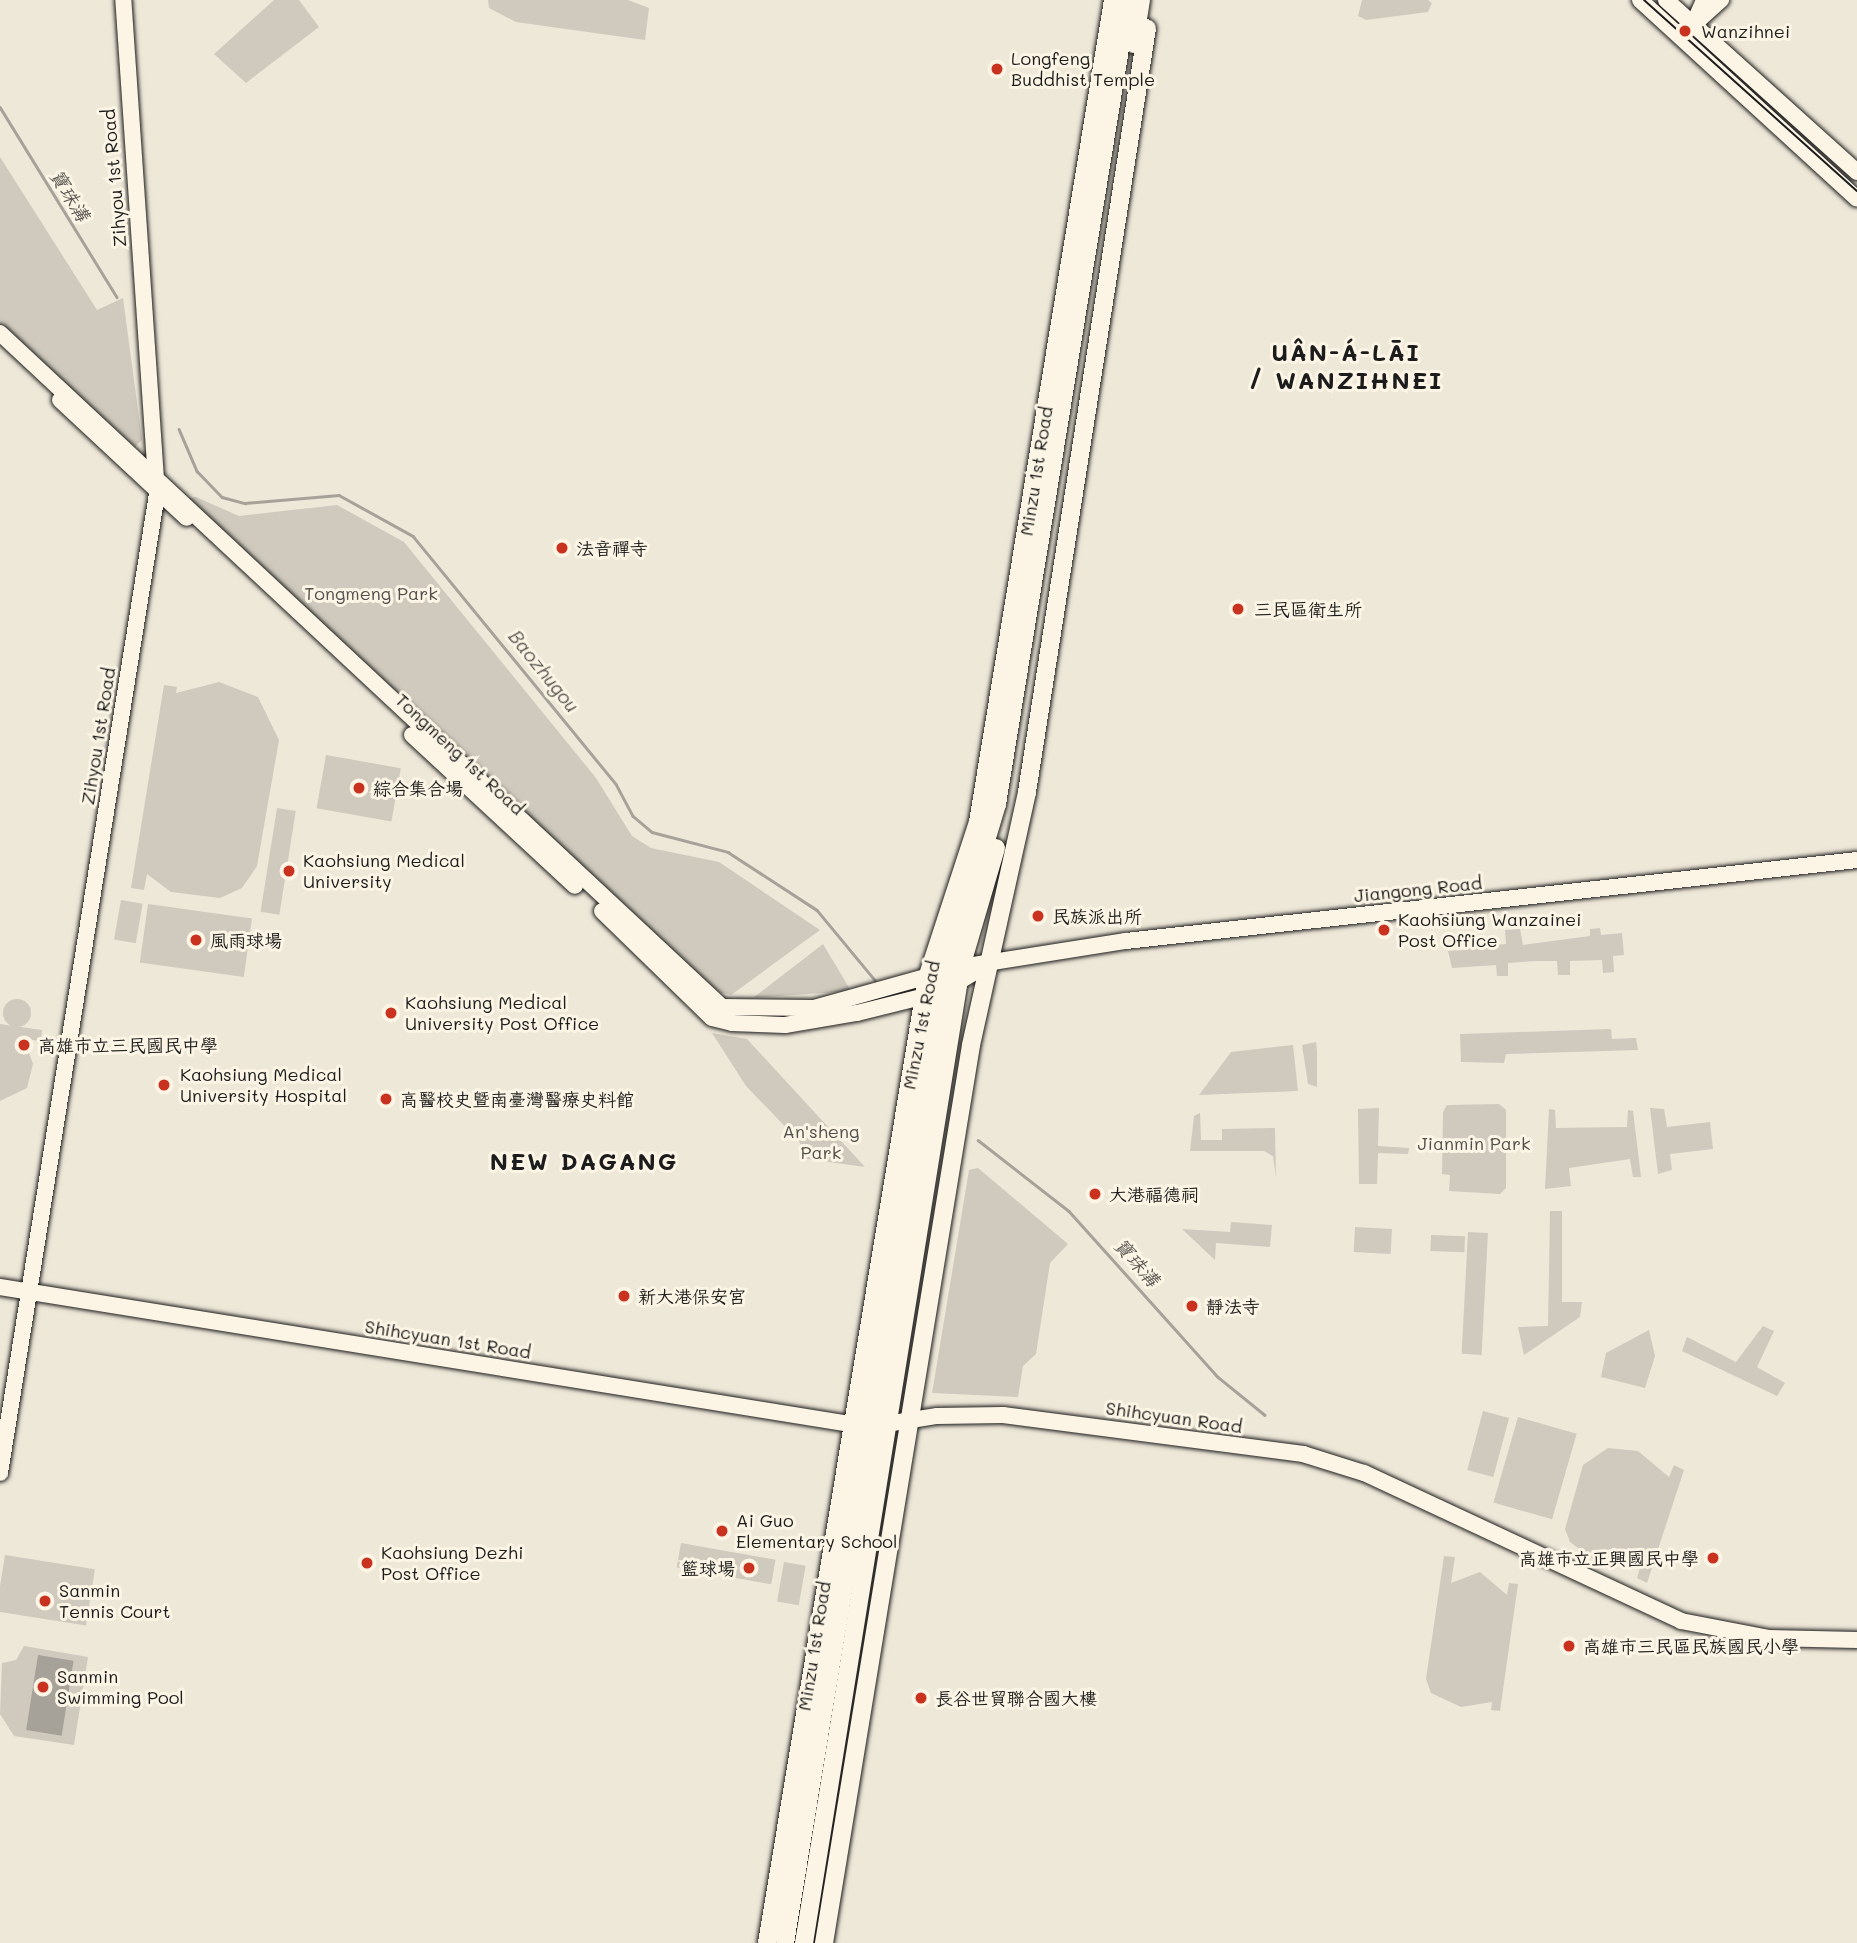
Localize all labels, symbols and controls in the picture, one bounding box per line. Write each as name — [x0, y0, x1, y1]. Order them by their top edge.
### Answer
place label: Wanzihnei — [1701, 20, 1790, 42]
marker: Wanzihnei — [1675, 21, 1695, 41]
place label: Longfeng Buddhist Temple — [1011, 48, 1155, 90]
marker: Longfeng Buddhist Temple — [989, 61, 1005, 77]
street label: Zihyou 1st Road — [97, 108, 131, 248]
water label: 寶珠溝 — [45, 165, 95, 225]
district label: UÂN-Á-LĀI / WANZIHNEI — [1250, 338, 1442, 394]
street label: Minzu 1st Road — [1015, 405, 1057, 537]
place label: 法音禪寺 — [576, 537, 648, 559]
marker: 法音禪寺 — [554, 540, 570, 556]
park label: Tongmeng Park — [304, 582, 438, 604]
place label: 三民區衛生所 — [1254, 598, 1362, 620]
marker: 三民區衛生所 — [1228, 599, 1248, 619]
water label: Baozhugou — [504, 625, 584, 717]
street label: Zihyou 1st Road — [76, 666, 120, 806]
street label: Tongmeng 1st Road — [391, 689, 529, 819]
place label: 綜合集合場 — [373, 777, 463, 799]
marker: 綜合集合場 — [351, 780, 367, 796]
place label: Kaohsiung Medical University — [303, 850, 465, 892]
marker: Kaohsiung Medical University — [281, 863, 297, 879]
street label: Jiangong Road — [1353, 872, 1483, 906]
place label: 民族派出所 — [1052, 905, 1142, 927]
marker: 民族派出所 — [1030, 908, 1046, 924]
place label: Kaohsiung Wanzainei Post Office — [1398, 909, 1582, 951]
marker: Kaohsiung Wanzainei Post Office — [1376, 922, 1392, 938]
place label: 風雨球場 — [210, 929, 282, 951]
marker: 風雨球場 — [188, 932, 204, 948]
street label: Minzu 1st Road — [898, 959, 944, 1091]
place label: Kaohsiung Medical University Post Office — [405, 992, 599, 1034]
marker: Kaohsiung Medical University Post Office — [383, 1005, 399, 1021]
place label: 高雄市立三民國民中學 — [38, 1034, 218, 1056]
marker: 高雄市立三民國民中學 — [16, 1037, 32, 1053]
place label: Kaohsiung Medical University Hospital — [180, 1064, 347, 1106]
marker: Kaohsiung Medical University Hospital — [154, 1075, 174, 1095]
place label: 高醫校史暨南臺灣醫療史料館 — [400, 1088, 634, 1110]
marker: 高醫校史暨南臺灣醫療史料館 — [378, 1091, 394, 1107]
park label: An'sheng Park — [783, 1121, 859, 1164]
park label: Jianmin Park — [1418, 1132, 1530, 1154]
district label: NEW DAGANG — [491, 1147, 677, 1175]
place label: 大港福德祠 — [1109, 1183, 1199, 1205]
marker: 大港福德祠 — [1087, 1186, 1103, 1202]
water label: 寶珠溝 — [1109, 1233, 1165, 1291]
place label: 新大港保安宮 — [638, 1285, 746, 1307]
marker: 新大港保安宮 — [616, 1288, 632, 1304]
place label: 靜法寺 — [1206, 1295, 1260, 1317]
marker: 靜法寺 — [1184, 1298, 1200, 1314]
street label: Shihcyuan 1st Road — [363, 1315, 533, 1363]
street label: Shihcyuan Road — [1104, 1397, 1244, 1437]
place label: Ai Guo Elementary School — [736, 1510, 897, 1552]
marker: Ai Guo Elementary School — [714, 1523, 730, 1539]
place label: Kaohsiung Dezhi Post Office — [381, 1542, 523, 1584]
place label: 高雄市立正興國民中學 — [1519, 1547, 1699, 1569]
marker: 高雄市立正興國民中學 — [1705, 1550, 1721, 1566]
marker: Kaohsiung Dezhi Post Office — [359, 1555, 375, 1571]
place label: 籃球場 — [681, 1557, 735, 1579]
marker: 籃球場 — [741, 1560, 757, 1576]
place label: Sanmin Tennis Court — [59, 1580, 170, 1622]
street label: Minzu 1st Road — [793, 1580, 835, 1712]
marker: Sanmin Tennis Court — [37, 1593, 53, 1609]
place label: 高雄市三民區民族國民小學 — [1583, 1635, 1799, 1657]
marker: 高雄市三民區民族國民小學 — [1561, 1638, 1577, 1654]
place label: Sanmin Swimming Pool — [57, 1666, 184, 1708]
marker: Sanmin Swimming Pool — [35, 1679, 51, 1695]
place label: 長谷世貿聯合國大樓 — [935, 1687, 1097, 1709]
marker: 長谷世貿聯合國大樓 — [913, 1690, 929, 1706]

